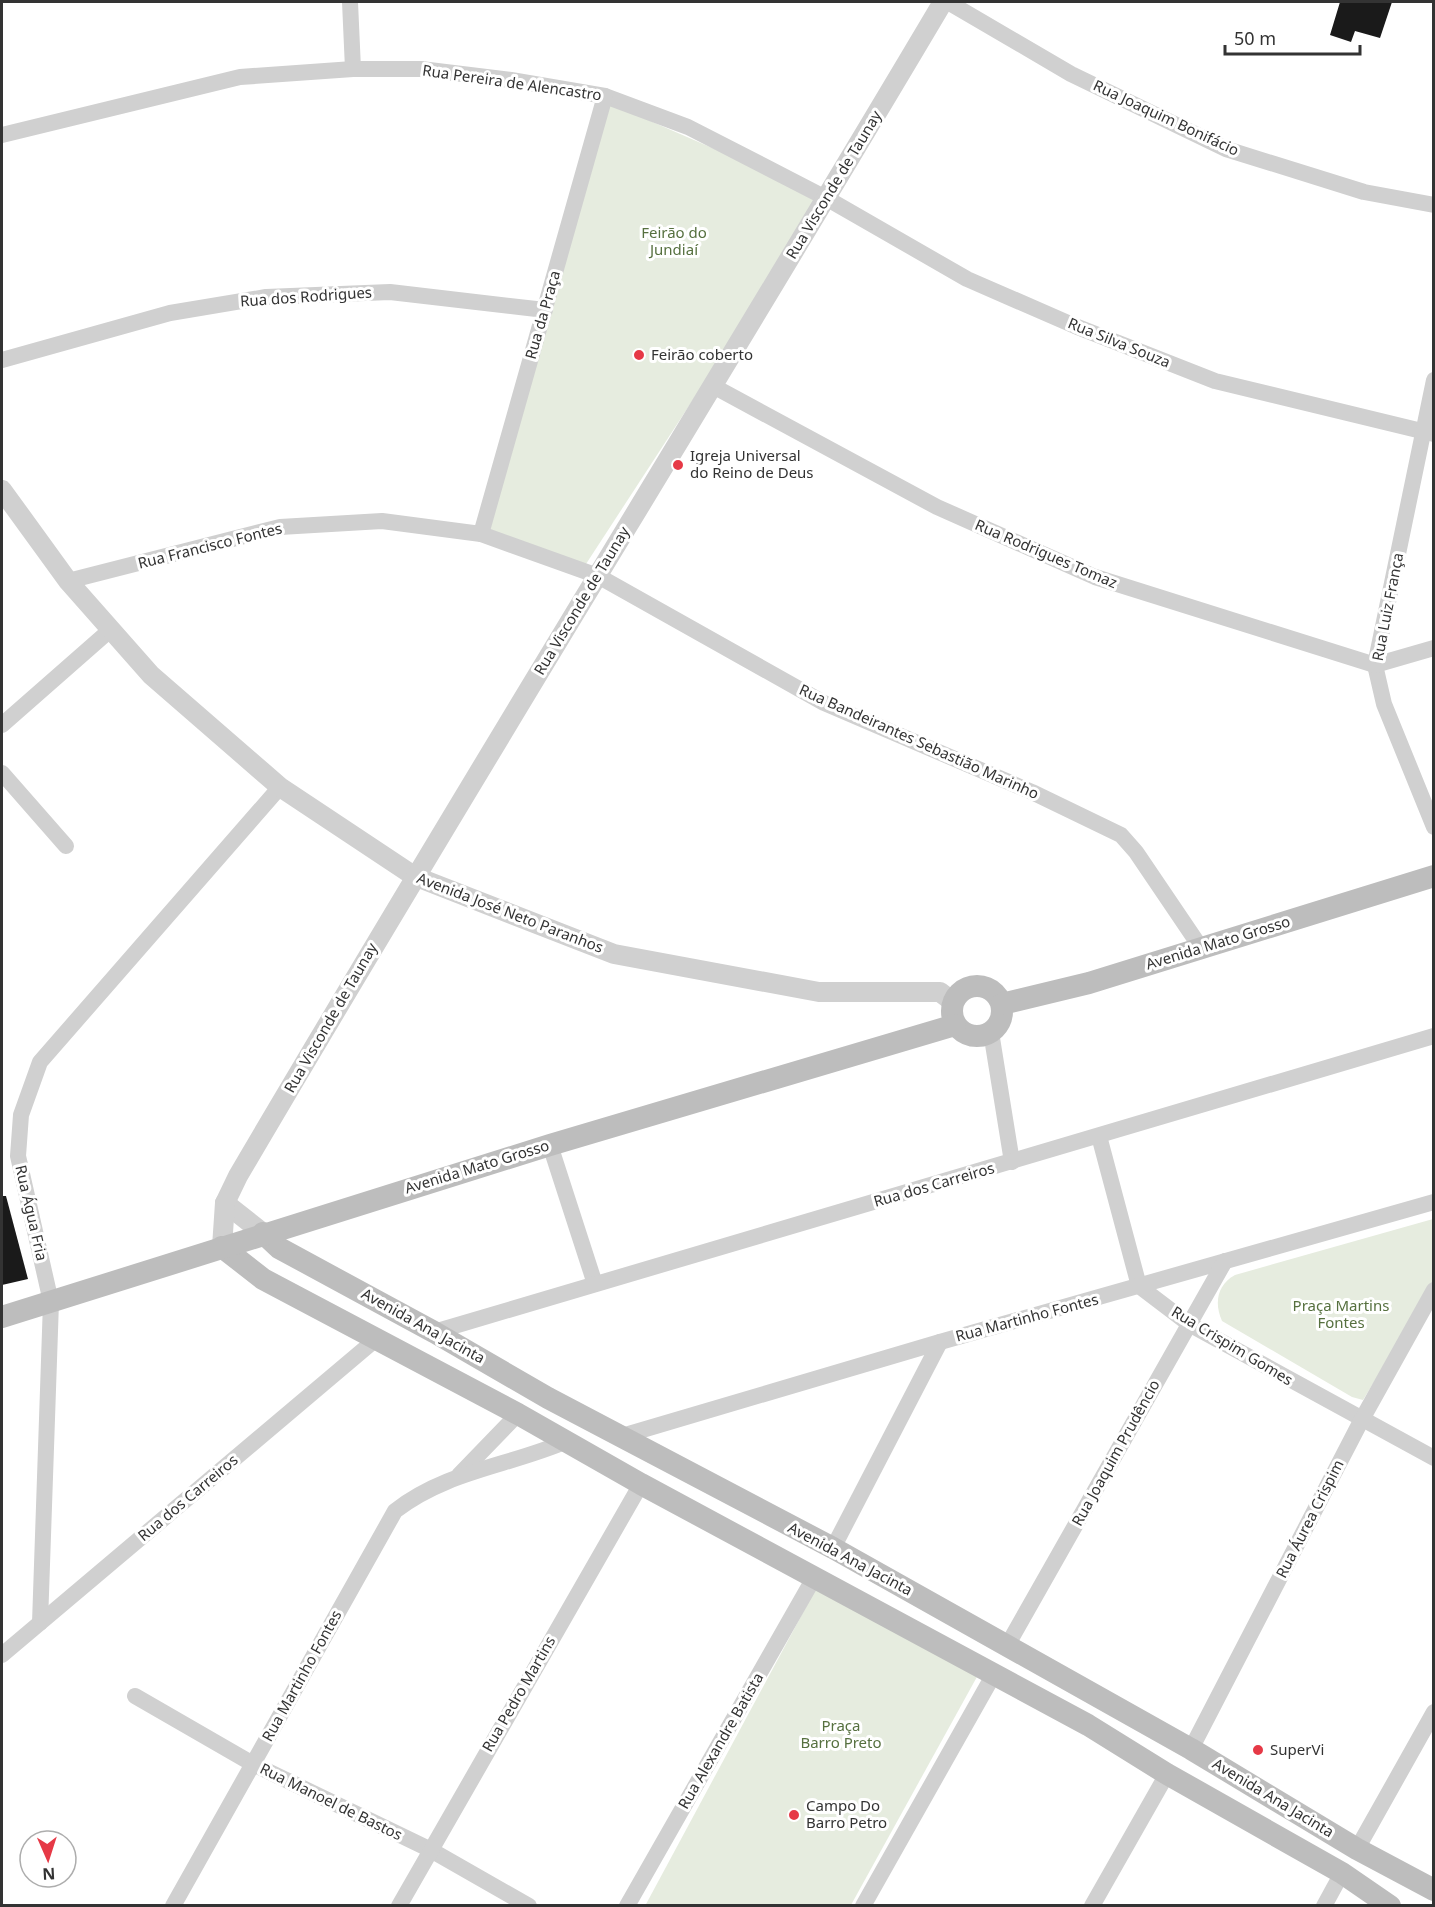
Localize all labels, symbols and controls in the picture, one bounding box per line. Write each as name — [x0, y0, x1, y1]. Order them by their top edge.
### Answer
scale bar — [1225, 18, 1360, 56]
text: 50 m — [1234, 26, 1276, 50]
street label: Rua Pereira de Alencastro — [421, 60, 603, 104]
street label: Rua Joaquim Bonifácio — [1090, 75, 1242, 160]
street label: Rua Visconde de Taunay — [781, 106, 886, 262]
park label: Feirão do Jundiaí — [641, 222, 707, 259]
street label: Rua da Praça — [520, 268, 564, 361]
street label: Rua dos Rodrigues — [239, 281, 373, 311]
street label: Rua Silva Souza — [1065, 312, 1174, 372]
place label: Feirão coberto — [651, 344, 753, 364]
marker: Feirão coberto — [632, 348, 646, 362]
place label: Igreja Universal do Reino de Deus — [690, 445, 814, 482]
marker: Igreja Universal do Reino de Deus — [671, 458, 685, 472]
street label: Rua Rodrigues Tomaz — [972, 514, 1120, 592]
street label: Rua Francisco Fontes — [136, 517, 284, 573]
street label: Rua Visconde de Taunay — [529, 522, 634, 678]
street label: Rua Luiz França — [1367, 551, 1407, 663]
street label: Rua Bandeirantes Sebastião Marinho — [796, 679, 1042, 803]
street label: Avenida José Neto Paranhos — [414, 867, 606, 957]
street label: Avenida Mato Grosso — [1143, 911, 1292, 974]
street label: Rua Visconde de Taunay — [279, 939, 381, 1096]
street label: Avenida Mato Grosso — [402, 1135, 551, 1198]
street label: Rua dos Carreiros — [871, 1157, 996, 1211]
street label: Rua Água Fria — [11, 1163, 53, 1263]
street label: Avenida Ana Jacinta — [358, 1283, 489, 1367]
street label: Rua Martinho Fontes — [953, 1288, 1100, 1346]
park label: Praça Martins Fontes — [1293, 1295, 1389, 1332]
street label: Rua Crispim Gomes — [1168, 1301, 1297, 1389]
street label: Rua Joaquim Prudêncio — [1067, 1376, 1164, 1529]
street label: Rua dos Carreiros — [133, 1449, 242, 1545]
street label: Rua Áurea Crispim — [1271, 1456, 1348, 1581]
street label: Avenida Ana Jacinta — [785, 1517, 916, 1599]
street label: Rua Martinho Fontes — [257, 1606, 346, 1745]
street label: Rua Pedro Martins — [477, 1632, 559, 1755]
street label: Rua Alexandre Batista — [673, 1669, 767, 1812]
park label: Praça Barro Preto — [800, 1715, 882, 1752]
place label: SuperVi — [1270, 1739, 1324, 1759]
marker: SuperVi — [1251, 1743, 1265, 1757]
street label: Avenida Ana Jacinta — [1209, 1753, 1338, 1841]
street label: Rua Manoel de Bastos — [257, 1758, 406, 1844]
place label: Campo Do Barro Petro — [806, 1795, 887, 1832]
marker: Campo Do Barro Petro — [787, 1808, 801, 1822]
north arrow — [18, 1829, 78, 1889]
text: N — [42, 1863, 56, 1885]

